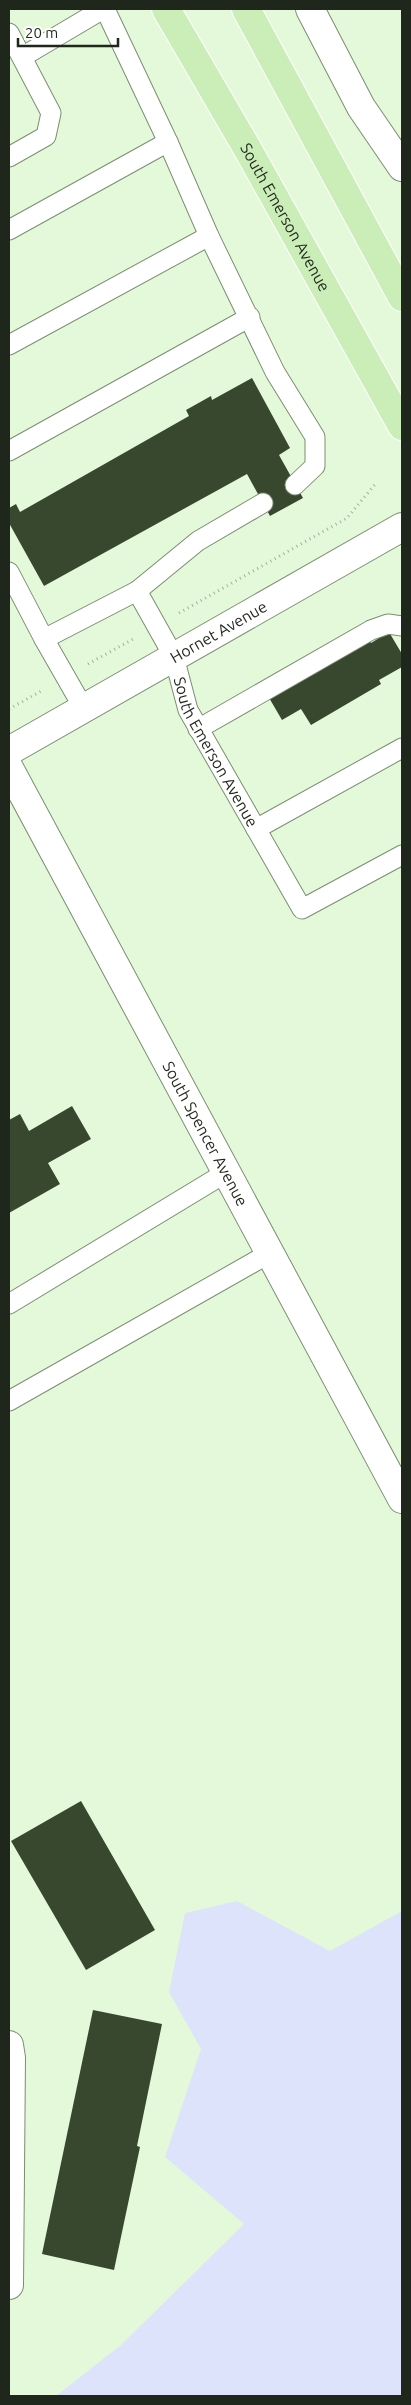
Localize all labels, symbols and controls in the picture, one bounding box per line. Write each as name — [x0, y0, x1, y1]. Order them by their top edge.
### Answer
scale bar — [18, 15, 118, 47]
text: 20 m — [25, 24, 58, 41]
street label: South Emerson Avenue — [237, 140, 334, 294]
street label: Hornet Avenue — [167, 597, 270, 666]
street label: South Emerson Avenue — [171, 675, 262, 830]
street label: South Spencer Avenue — [159, 1058, 252, 1209]

